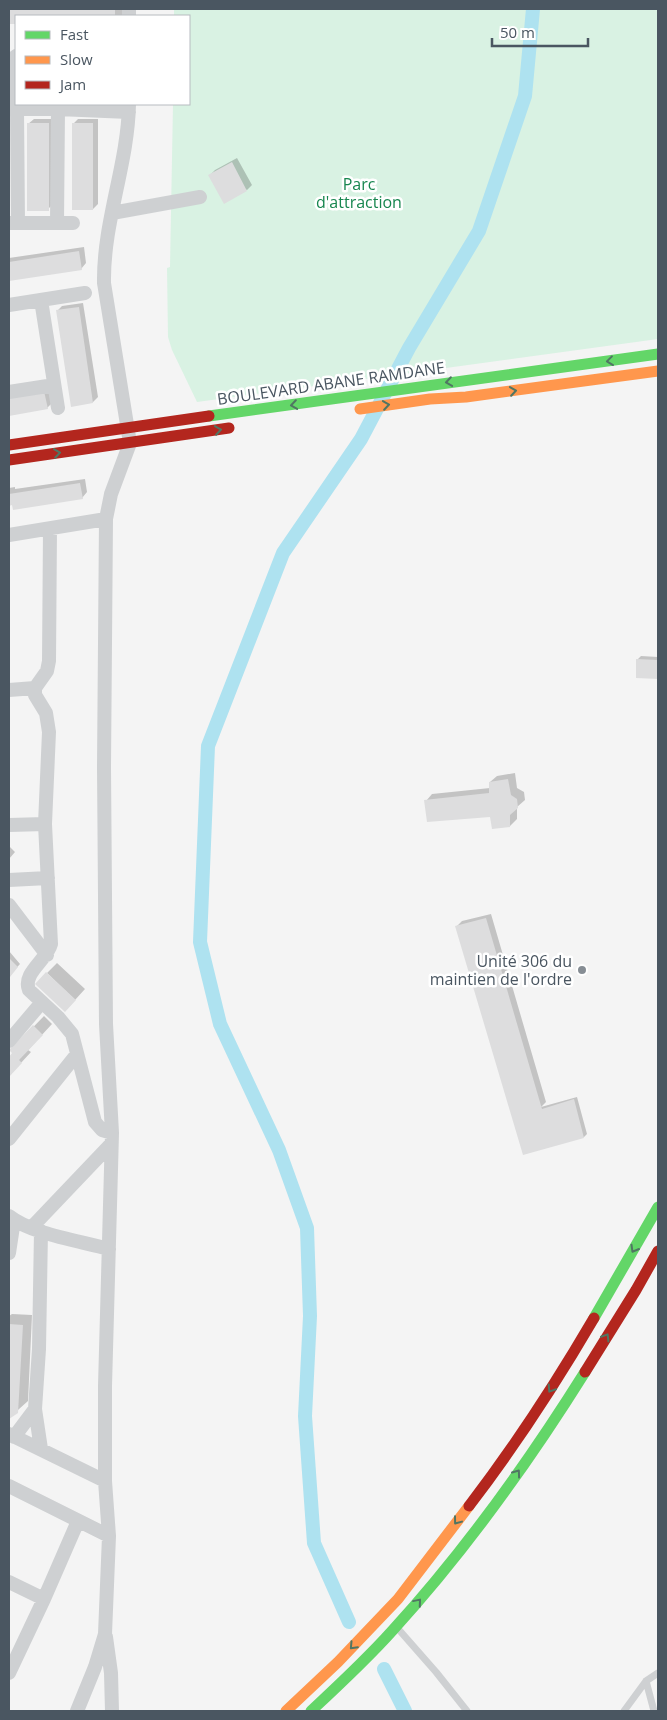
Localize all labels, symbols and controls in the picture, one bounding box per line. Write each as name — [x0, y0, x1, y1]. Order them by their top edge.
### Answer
legend — [15, 15, 190, 105]
scale bar — [492, 15, 588, 47]
text: 50 m — [500, 22, 535, 42]
text: Fast — [60, 24, 89, 44]
text: Slow — [60, 49, 93, 69]
text: Jam — [58, 74, 86, 94]
park label: Parc d'attraction — [316, 173, 402, 213]
one-way arrow — [606, 355, 614, 365]
street label: BOULEVARD ABANE RAMDANE — [216, 356, 446, 410]
one-way arrow — [445, 376, 453, 387]
one-way arrow — [508, 386, 517, 396]
one-way arrow — [289, 399, 297, 410]
one-way arrow — [382, 401, 390, 411]
one-way arrow — [214, 425, 222, 436]
one-way arrow — [53, 448, 61, 459]
place label: Unité 306 du maintien de l'ordre — [430, 950, 572, 990]
marker: Unité 306 du maintien de l'ordre — [576, 964, 588, 976]
one-way arrow — [630, 1244, 640, 1253]
one-way arrow — [600, 1334, 610, 1343]
one-way arrow — [548, 1384, 558, 1393]
one-way arrow — [511, 1469, 520, 1479]
one-way arrow — [454, 1515, 463, 1525]
one-way arrow — [413, 1598, 422, 1607]
one-way arrow — [350, 1640, 359, 1649]

